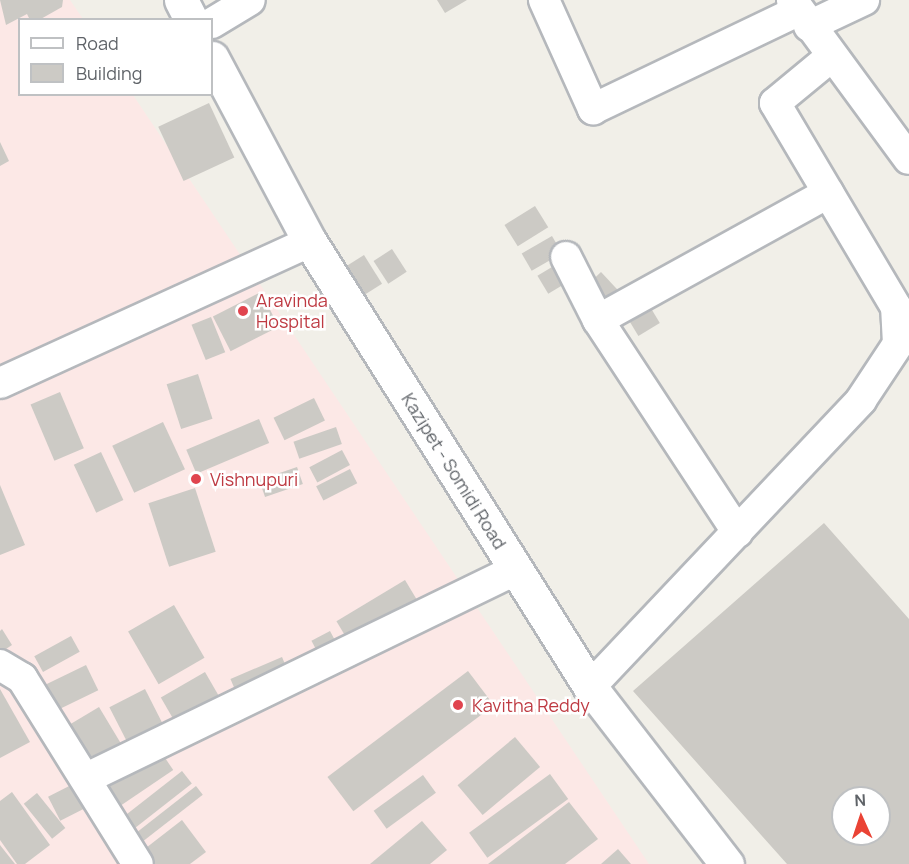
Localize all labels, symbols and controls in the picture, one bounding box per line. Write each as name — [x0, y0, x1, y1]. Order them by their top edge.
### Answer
legend — [18, 18, 213, 96]
text: Road — [76, 31, 119, 55]
text: Building — [76, 61, 142, 85]
place label: Aravinda Hospital — [256, 290, 328, 332]
marker: Aravinda Hospital — [234, 302, 252, 320]
street label: Kazipet - Somidi Road — [397, 389, 511, 553]
place label: Vishnupuri — [210, 468, 298, 490]
marker: Vishnupuri — [187, 470, 205, 488]
place label: Kavitha Reddy — [472, 694, 590, 716]
marker: Kavitha Reddy — [449, 696, 467, 714]
north arrow — [831, 786, 891, 846]
text: N — [854, 789, 866, 811]

